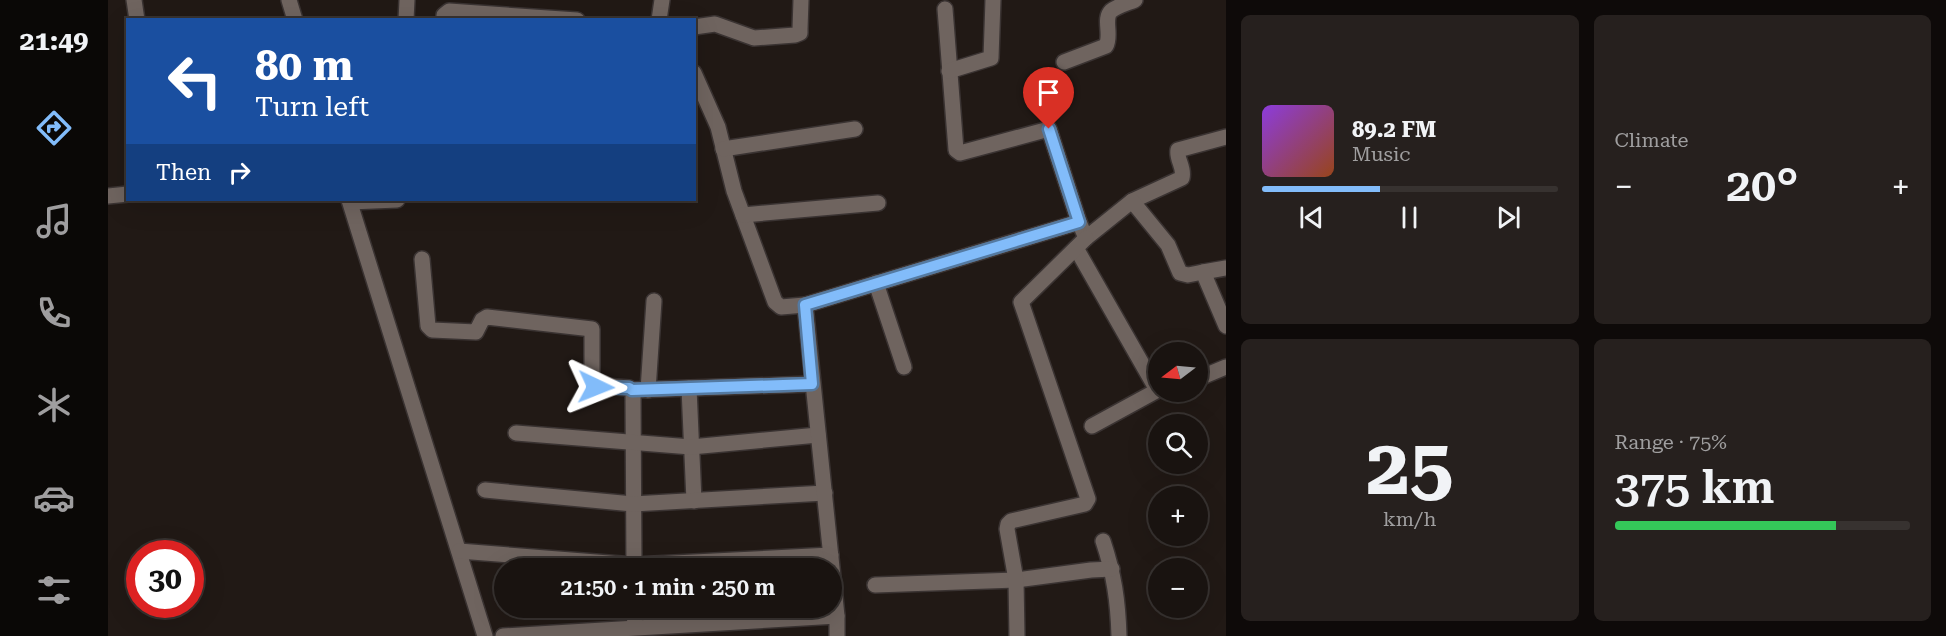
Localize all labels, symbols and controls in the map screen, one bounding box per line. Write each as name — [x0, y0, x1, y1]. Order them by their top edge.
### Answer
text: 21:49 — [20, 25, 88, 57]
text: 80 m — [255, 41, 353, 90]
icon: left — [156, 42, 234, 120]
pin — [1023, 67, 1074, 129]
icon: arrive — [1032, 76, 1065, 109]
text: Turn left — [255, 91, 369, 123]
icon: directions — [33, 107, 75, 149]
text: 89.2 FM — [1352, 117, 1436, 142]
text: Climate — [1615, 128, 1689, 152]
text: Music — [1352, 142, 1411, 166]
icon: right — [223, 156, 256, 189]
text: 20° — [1726, 159, 1799, 212]
text: Then — [156, 160, 211, 185]
text: − — [1615, 167, 1633, 206]
text: + — [1892, 167, 1910, 206]
icon: music — [33, 200, 75, 242]
icon: previous — [1295, 201, 1328, 234]
icon: pause — [1393, 201, 1426, 234]
icon: next — [1492, 201, 1525, 234]
icon: phone — [33, 292, 75, 334]
north arrow — [1148, 342, 1208, 402]
map controls — [1148, 342, 1208, 618]
position arrow — [564, 355, 628, 419]
icon: climate — [33, 384, 75, 426]
button: search — [1148, 414, 1208, 474]
text: 25 — [1366, 422, 1453, 513]
text: Range · 75% — [1615, 430, 1727, 454]
text: 375 km — [1615, 461, 1774, 514]
icon: car — [33, 477, 75, 519]
button: + — [1148, 486, 1208, 546]
text: km/h — [1383, 507, 1437, 531]
speed limit sign: 30 — [126, 540, 204, 618]
button: − — [1148, 558, 1208, 618]
icon: filters — [33, 569, 75, 611]
text: 21:50 · 1 min · 250 m — [561, 575, 775, 600]

